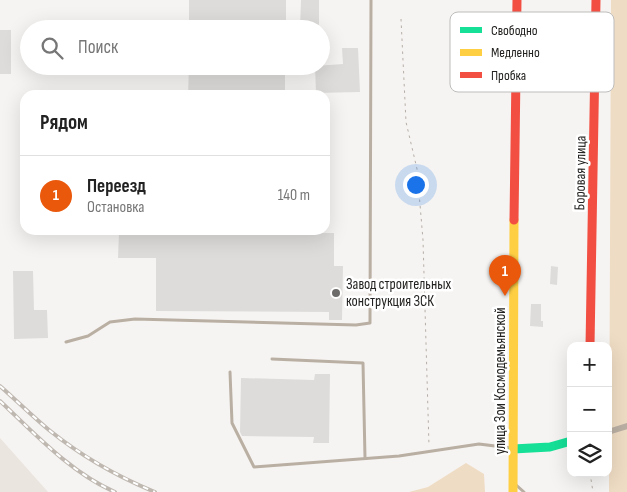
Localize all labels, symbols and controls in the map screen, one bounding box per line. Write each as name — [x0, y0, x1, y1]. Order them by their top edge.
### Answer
legend — [450, 12, 614, 92]
search box — [20, 20, 330, 75]
text: Свободно — [491, 22, 538, 39]
icon: search — [38, 34, 66, 62]
text: Поиск — [78, 36, 118, 59]
text: Медленно — [491, 44, 540, 61]
text: Пробка — [491, 67, 526, 84]
text: Рядом — [40, 110, 88, 135]
street label: Боровая улица — [570, 135, 591, 211]
your location — [403, 172, 429, 198]
text: Переезд — [87, 175, 146, 198]
text: 1 — [53, 186, 59, 205]
text: 140 m — [278, 186, 310, 205]
text: Остановка — [87, 198, 144, 217]
pin: 1 — [489, 255, 521, 296]
place label: Завод строительных конструкция ЗСК — [346, 275, 451, 311]
marker: Завод строительных конструкция ЗСК — [330, 287, 342, 299]
street label: улица Зои Космодемьянской — [491, 308, 510, 454]
map controls — [567, 342, 612, 477]
button: + — [567, 342, 612, 387]
button: − — [567, 387, 612, 432]
button: layers — [567, 432, 612, 477]

